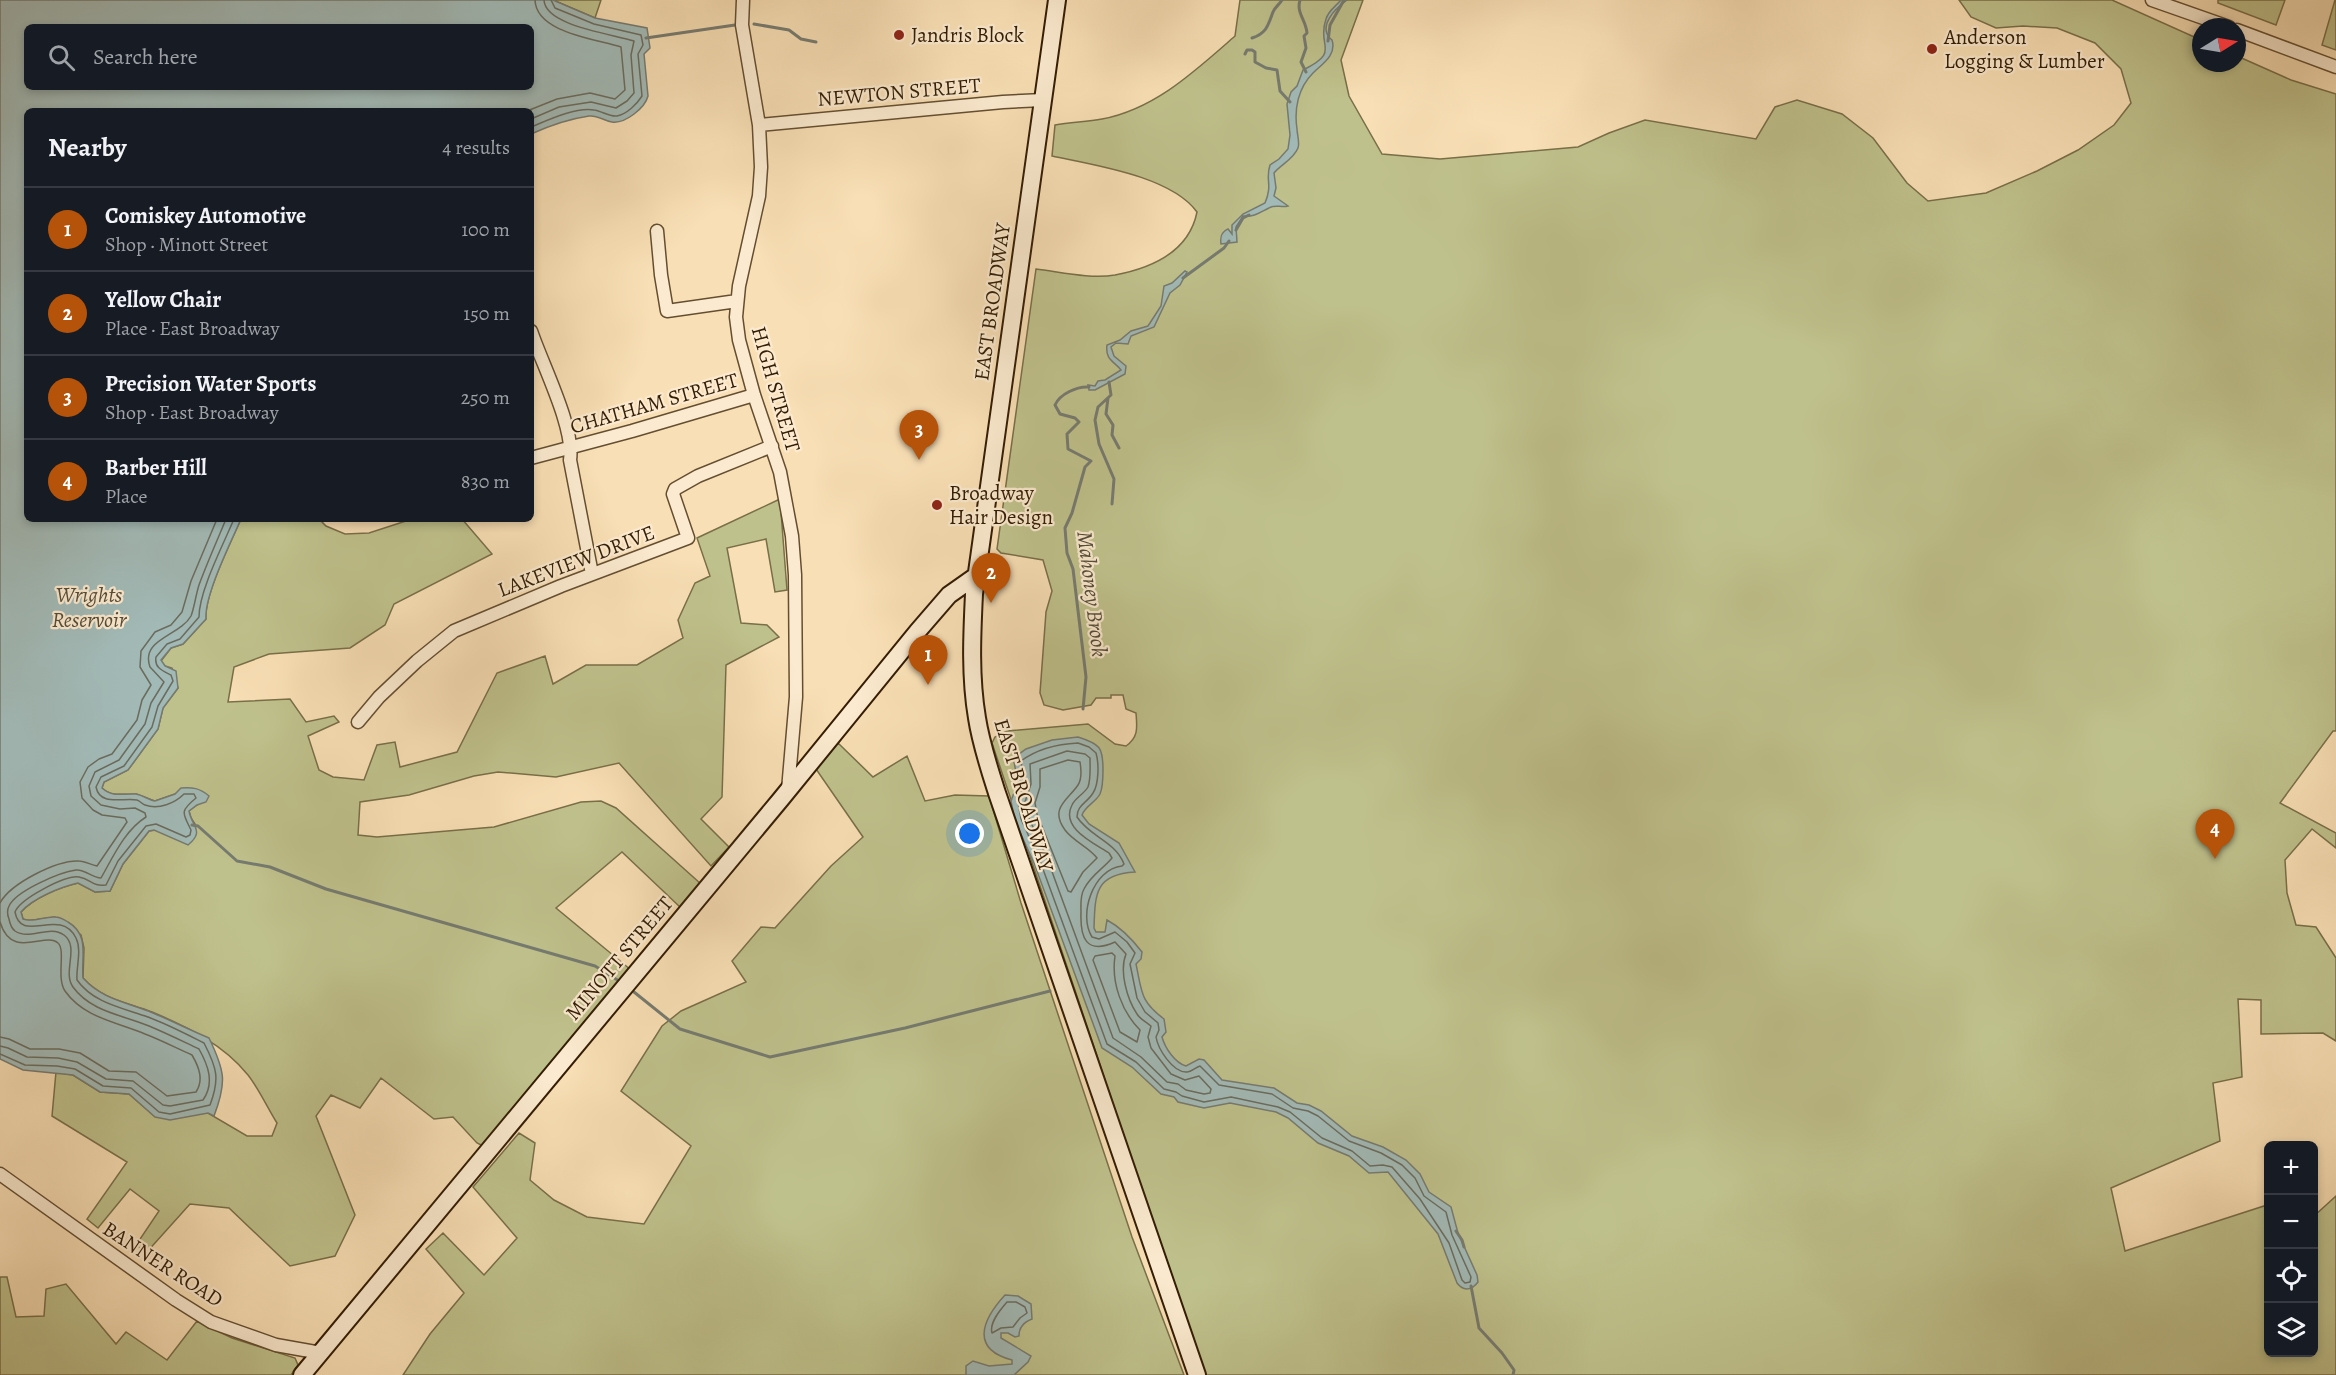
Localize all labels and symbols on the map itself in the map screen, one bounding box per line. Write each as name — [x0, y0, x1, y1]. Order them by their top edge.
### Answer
north arrow — [2192, 18, 2246, 72]
place label: Jandris Block — [911, 21, 1024, 49]
place label: Anderson Logging & Lumber — [1943, 23, 2105, 75]
marker: Jandris Block — [892, 28, 906, 42]
marker: Anderson Logging & Lumber — [1925, 42, 1939, 56]
street label: NEWTON STREET — [816, 71, 982, 113]
street label: EAST BROADWAY — [967, 221, 1017, 383]
street label: HIGH STREET — [745, 323, 807, 455]
street label: CHATHAM STREET — [567, 365, 742, 440]
pin: 3 — [900, 410, 938, 460]
place label: Broadway Hair Design — [949, 479, 1053, 531]
marker: Broadway Hair Design — [930, 498, 944, 512]
street label: LAKEVIEW DRIVE — [494, 518, 658, 604]
water label: Mahoney Brook — [1069, 529, 1115, 659]
pin: 2 — [972, 554, 1010, 603]
water label: Wrights Reservoir — [52, 580, 128, 635]
pin: 1 — [908, 636, 948, 685]
street label: EAST BROADWAY — [987, 715, 1061, 876]
pin: 4 — [2196, 810, 2234, 859]
your location — [955, 819, 984, 848]
street label: MINOTT STREET — [559, 890, 679, 1026]
street label: BANNER ROAD — [97, 1215, 229, 1313]

